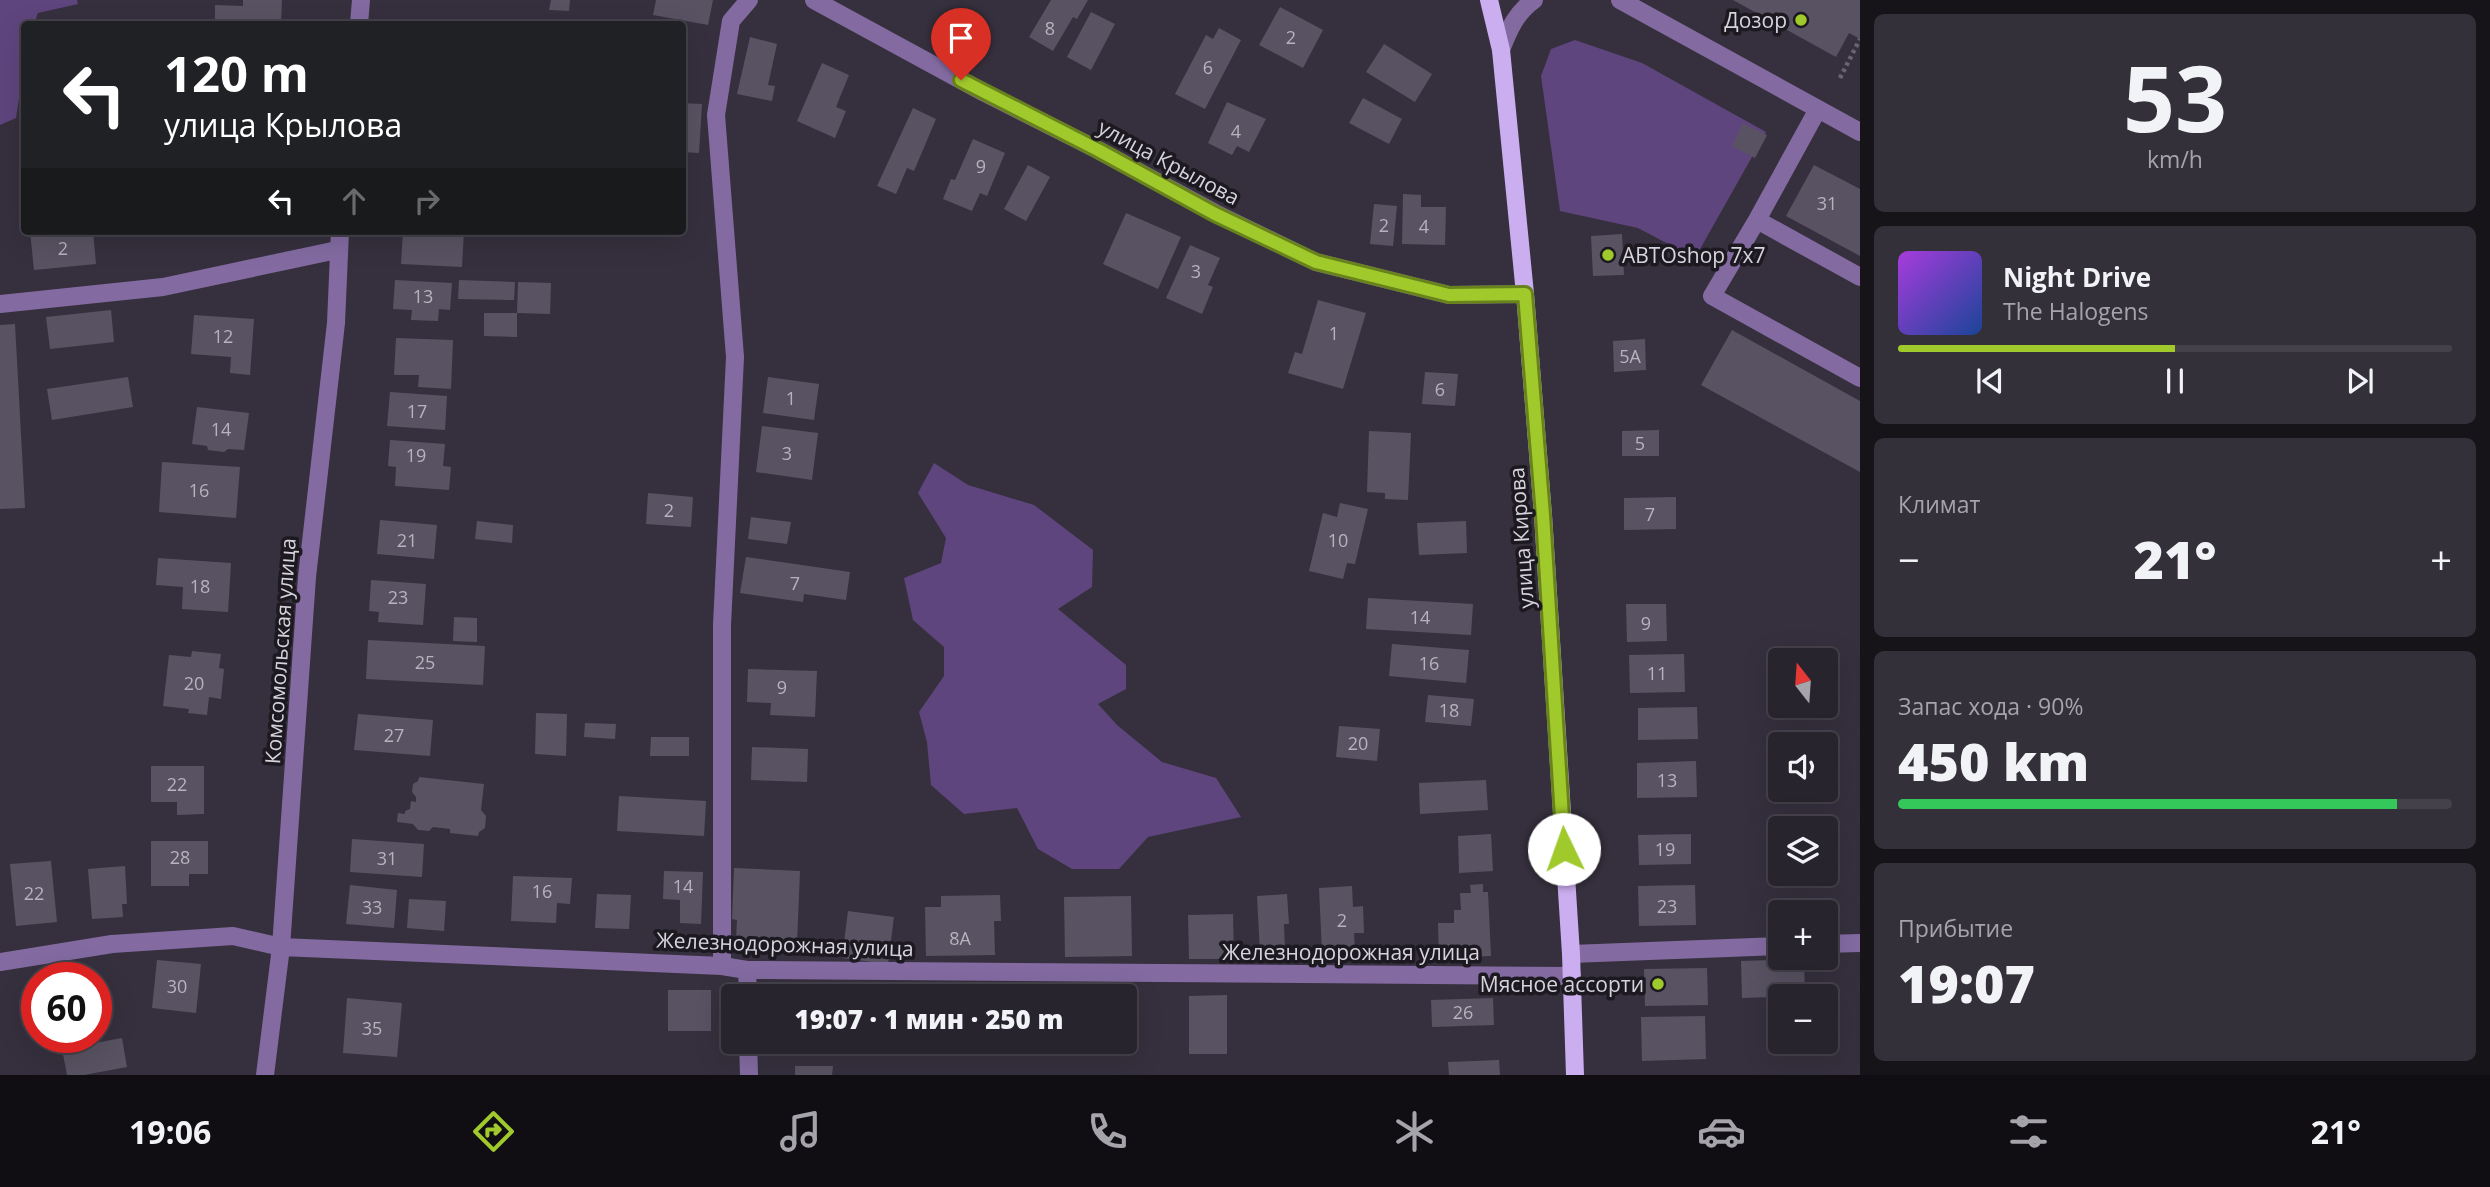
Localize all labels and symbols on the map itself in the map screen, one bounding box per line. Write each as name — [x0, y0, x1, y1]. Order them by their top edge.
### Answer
place label: Дозор — [1724, 6, 1787, 34]
pin — [931, 8, 991, 80]
marker: Дозор — [1793, 12, 1809, 28]
house number: 8 — [1045, 16, 1055, 40]
house number: 2 — [1286, 25, 1296, 49]
house number: 6 — [1203, 55, 1213, 79]
street label: улица Крылова — [1093, 113, 1245, 211]
house number: 4 — [1231, 119, 1241, 143]
house number: 9 — [976, 154, 986, 178]
house number: 31 — [1817, 191, 1837, 215]
house number: 2 — [1379, 213, 1389, 237]
house number: 4 — [1419, 214, 1429, 238]
house number: 2 — [58, 236, 68, 260]
place label: АВТОshop 7x7 — [1622, 241, 1766, 269]
marker: АВТОshop 7x7 — [1600, 247, 1616, 263]
house number: 3 — [1191, 259, 1201, 283]
house number: 13 — [413, 284, 433, 308]
house number: 1 — [1329, 321, 1339, 345]
house number: 12 — [213, 324, 233, 348]
house number: 5А — [1619, 344, 1641, 368]
house number: 6 — [1435, 377, 1445, 401]
house number: 1 — [786, 386, 796, 410]
house number: 17 — [407, 399, 427, 423]
house number: 14 — [211, 417, 231, 441]
house number: 5 — [1635, 431, 1645, 455]
house number: 3 — [782, 441, 792, 465]
house number: 19 — [406, 443, 426, 467]
street label: улица Кирова — [1502, 466, 1540, 610]
house number: 16 — [189, 478, 209, 502]
house number: 2 — [664, 498, 674, 522]
house number: 7 — [1645, 502, 1655, 526]
house number: 21 — [397, 528, 417, 552]
house number: 10 — [1328, 528, 1348, 552]
street label: Комсомольская улица — [258, 537, 302, 765]
house number: 7 — [790, 571, 800, 595]
house number: 18 — [190, 574, 210, 598]
house number: 23 — [388, 585, 408, 609]
house number: 14 — [1410, 605, 1430, 629]
house number: 9 — [1641, 611, 1651, 635]
north arrow — [1768, 648, 1838, 718]
house number: 25 — [415, 650, 435, 674]
house number: 16 — [1419, 651, 1439, 675]
house number: 11 — [1647, 661, 1667, 685]
house number: 20 — [184, 671, 204, 695]
house number: 9 — [777, 675, 787, 699]
house number: 18 — [1439, 698, 1459, 722]
house number: 27 — [384, 723, 404, 747]
house number: 20 — [1348, 731, 1368, 755]
house number: 13 — [1657, 768, 1677, 792]
house number: 22 — [167, 772, 187, 796]
position arrow — [1527, 812, 1601, 886]
house number: 19 — [1655, 837, 1675, 861]
house number: 28 — [170, 845, 190, 869]
house number: 31 — [377, 846, 397, 870]
house number: 14 — [673, 874, 693, 898]
house number: 16 — [532, 879, 552, 903]
house number: 22 — [24, 881, 44, 905]
house number: 23 — [1657, 894, 1677, 918]
house number: 33 — [362, 895, 382, 919]
house number: 2 — [1337, 908, 1347, 932]
street label: Железнодорожная улица — [656, 926, 914, 962]
house number: 8А — [949, 926, 971, 950]
street label: Железнодорожная улица — [1222, 938, 1480, 966]
speed limit sign: 60 — [21, 962, 112, 1053]
place label: Мясное ассорти — [1480, 970, 1644, 998]
house number: 30 — [167, 974, 187, 998]
marker: Мясное ассорти — [1650, 976, 1666, 992]
house number: 26 — [1453, 1000, 1473, 1024]
house number: 35 — [362, 1016, 382, 1040]

